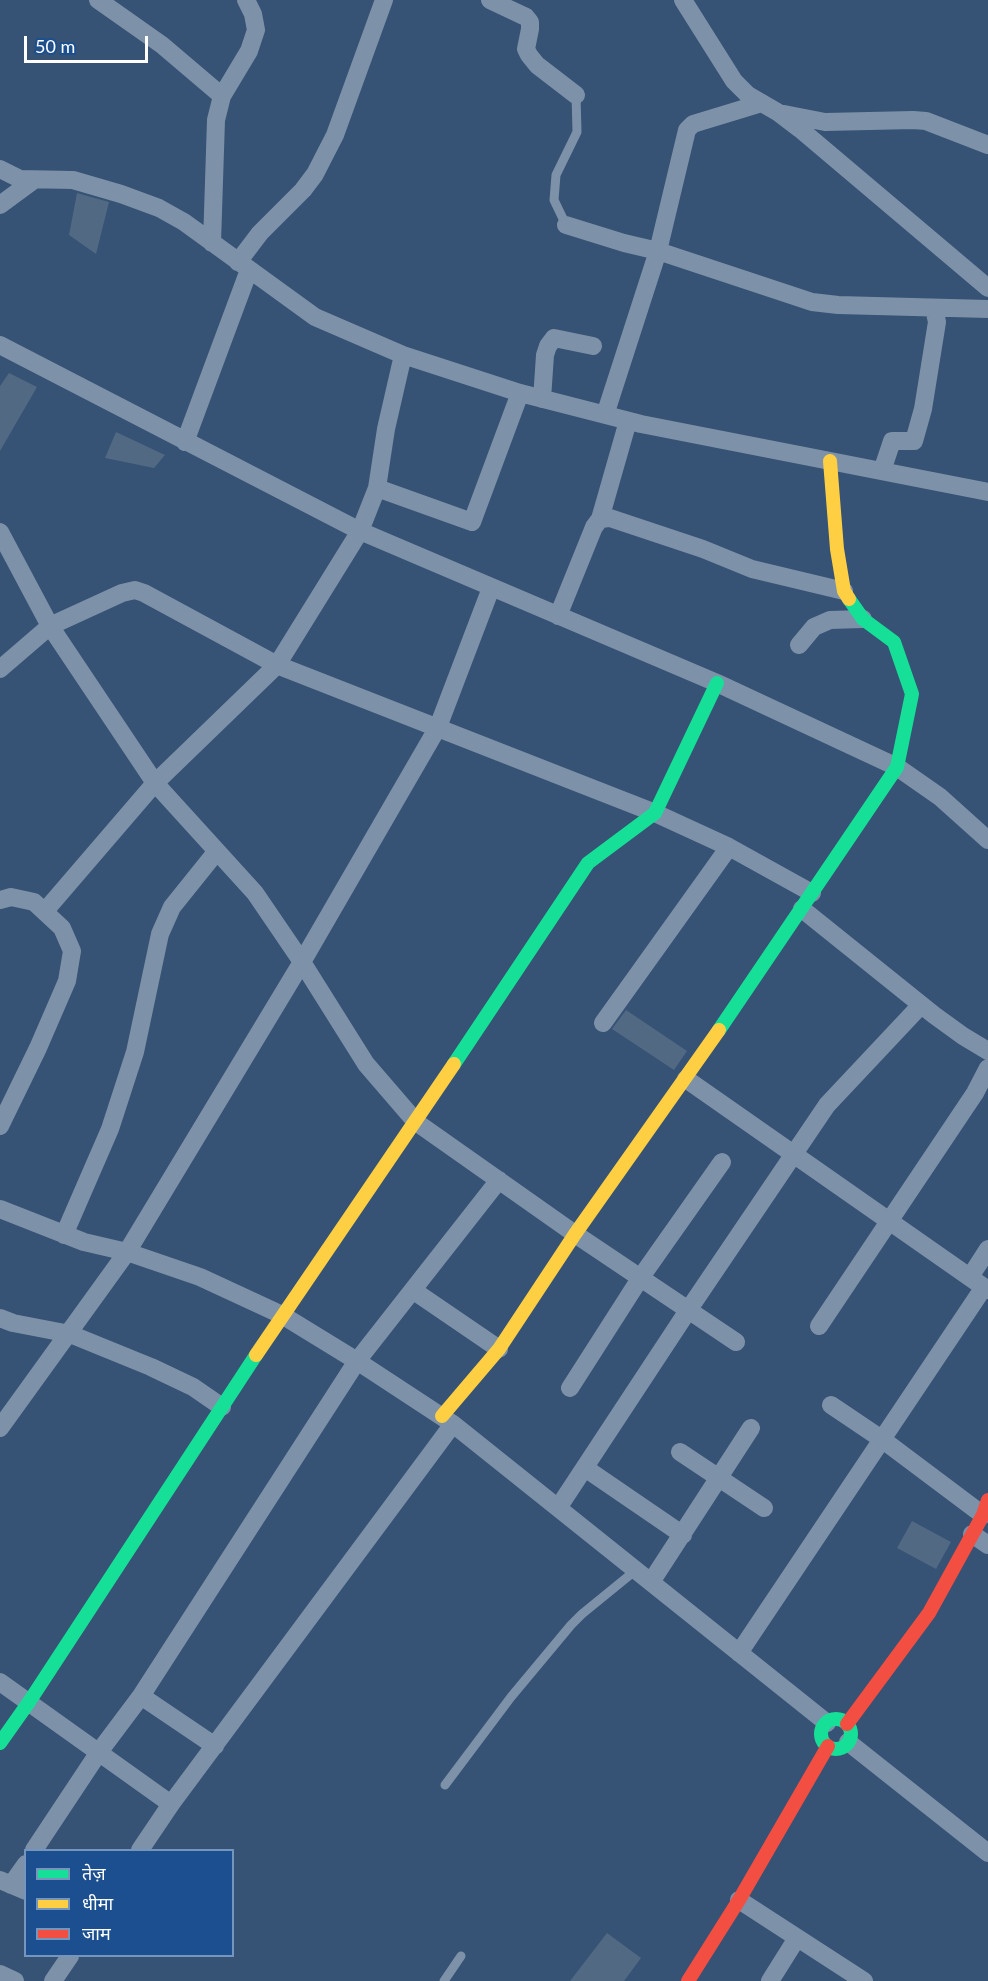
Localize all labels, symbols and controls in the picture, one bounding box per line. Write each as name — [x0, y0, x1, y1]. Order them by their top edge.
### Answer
scale bar — [27, 24, 152, 62]
text: 50 m — [35, 35, 75, 57]
legend — [24, 1849, 234, 1957]
text: तेज़ — [82, 1862, 106, 1884]
text: धीमा — [82, 1892, 113, 1914]
text: जाम — [82, 1922, 111, 1944]

